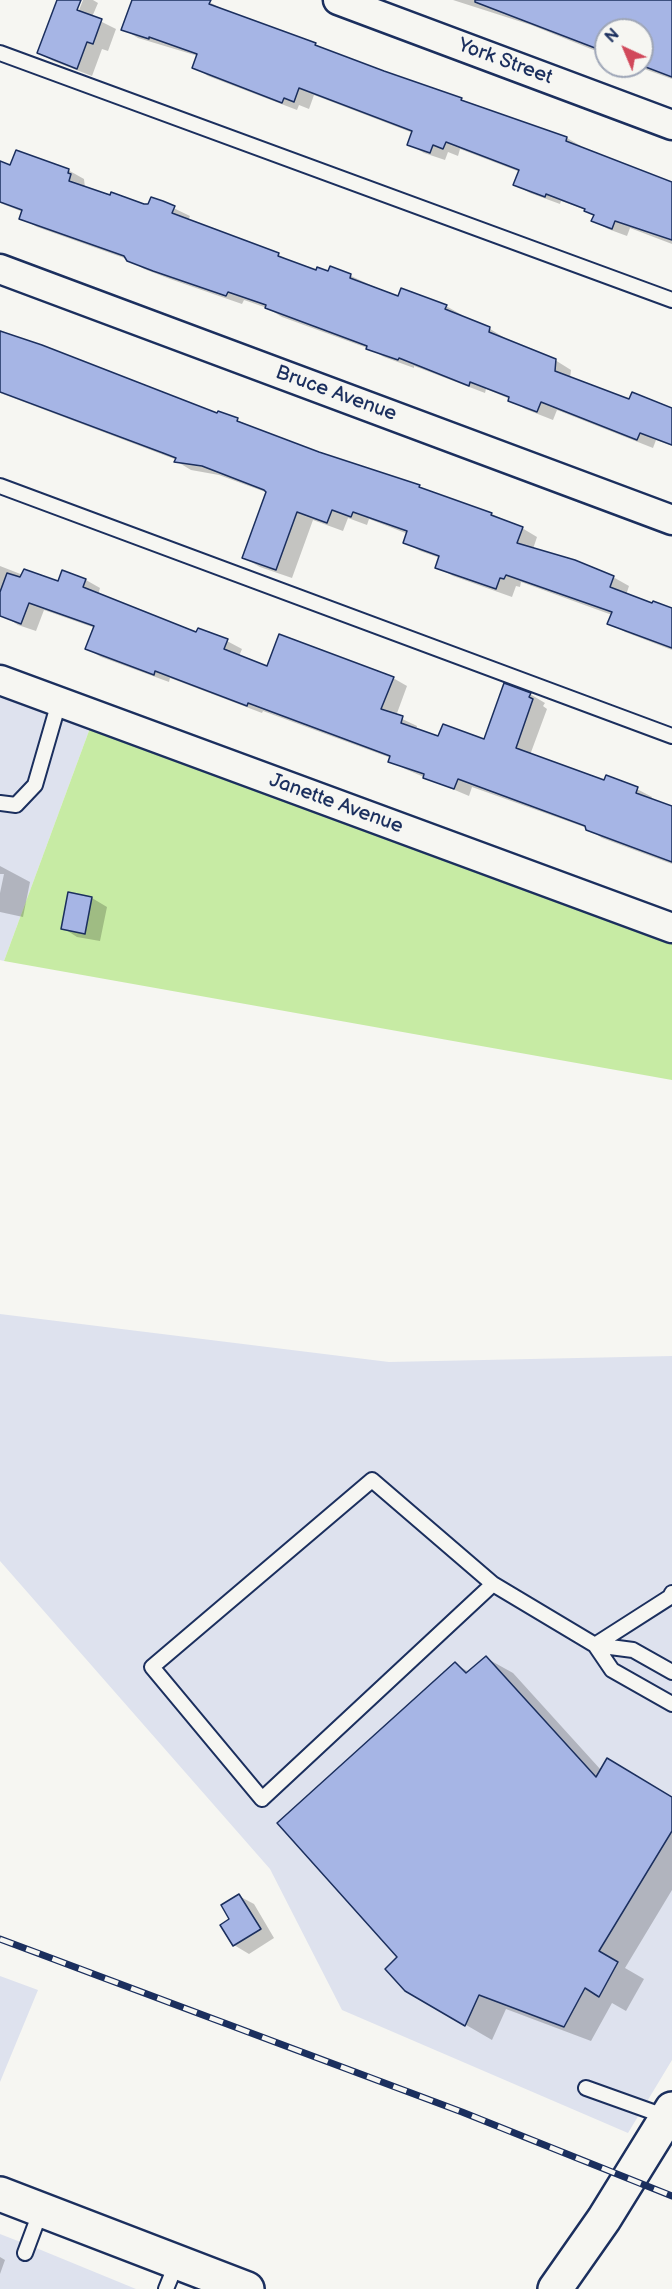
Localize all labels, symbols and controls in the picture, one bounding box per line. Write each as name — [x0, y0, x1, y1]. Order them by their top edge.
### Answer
north arrow — [594, 18, 654, 78]
text: N — [602, 25, 623, 47]
street label: York Street — [455, 34, 555, 90]
street label: Bruce Avenue — [272, 361, 400, 427]
street label: Janette Avenue — [266, 769, 406, 839]

